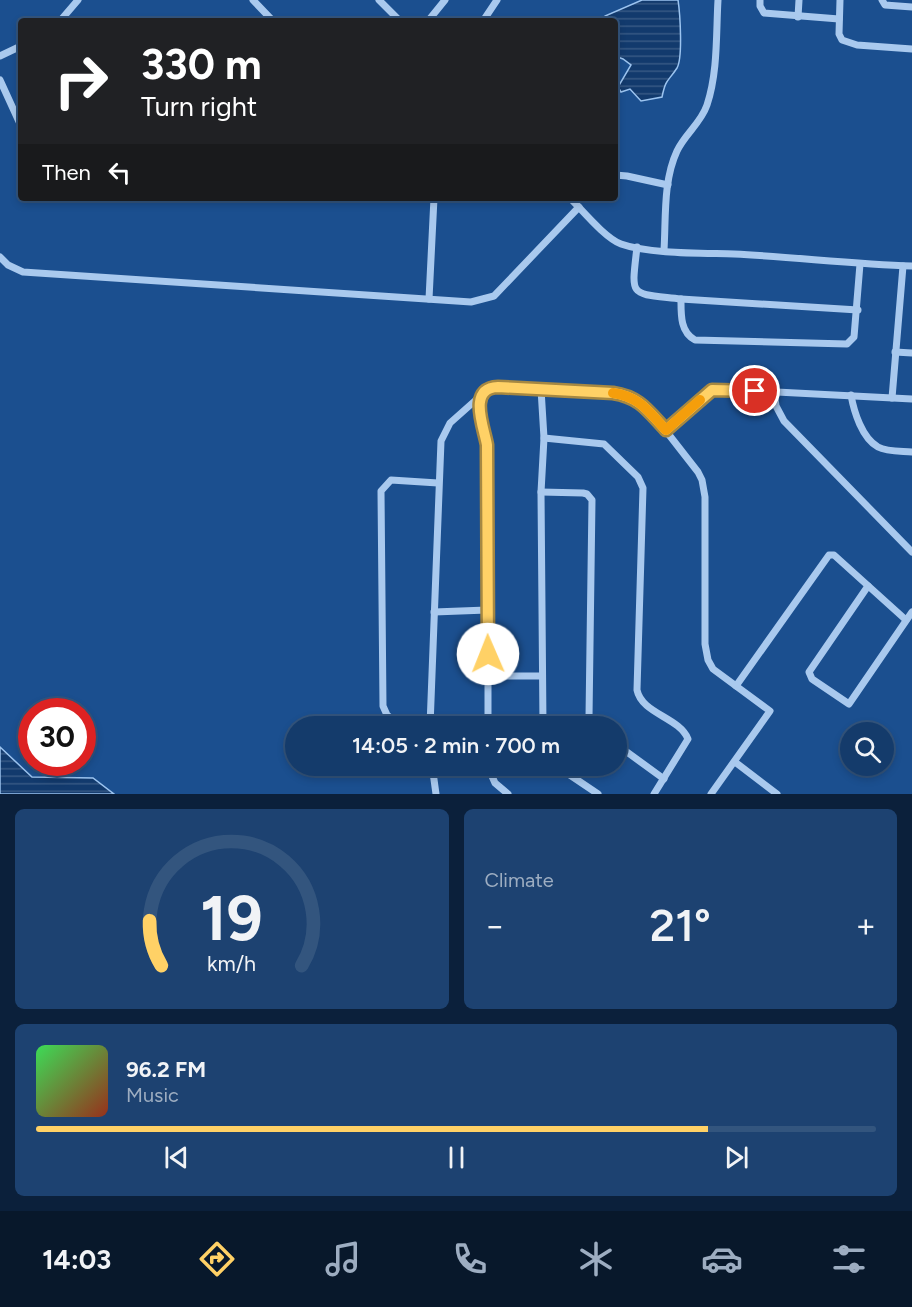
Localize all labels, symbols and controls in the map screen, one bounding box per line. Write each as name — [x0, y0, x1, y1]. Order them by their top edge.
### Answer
text: 330 m — [141, 39, 262, 90]
icon: right — [42, 42, 120, 120]
text: Turn right — [141, 90, 257, 123]
icon: left — [103, 156, 136, 189]
text: Then — [42, 159, 91, 186]
pin — [729, 365, 780, 416]
icon: arrive — [738, 374, 771, 407]
position arrow — [456, 622, 520, 686]
speed limit sign: 30 — [18, 698, 96, 776]
map controls — [840, 722, 894, 776]
button: search — [840, 722, 894, 776]
text: 14:05 · 2 min · 700 m — [352, 732, 560, 759]
text: Climate — [485, 868, 554, 892]
text: 19 — [200, 881, 263, 956]
text: 21° — [650, 898, 711, 952]
text: − — [485, 906, 505, 945]
text: + — [855, 906, 876, 945]
text: km/h — [207, 951, 256, 976]
text: 96.2 FM — [126, 1056, 206, 1083]
text: Music — [126, 1083, 179, 1107]
icon: previous — [160, 1141, 193, 1174]
icon: pause — [440, 1141, 473, 1174]
icon: next — [720, 1141, 753, 1174]
icon: directions — [196, 1238, 238, 1280]
icon: music — [322, 1238, 364, 1280]
icon: phone — [449, 1238, 491, 1280]
icon: climate — [575, 1238, 617, 1280]
icon: car — [701, 1238, 743, 1280]
icon: filters — [828, 1238, 870, 1280]
text: 14:03 — [42, 1243, 111, 1276]

